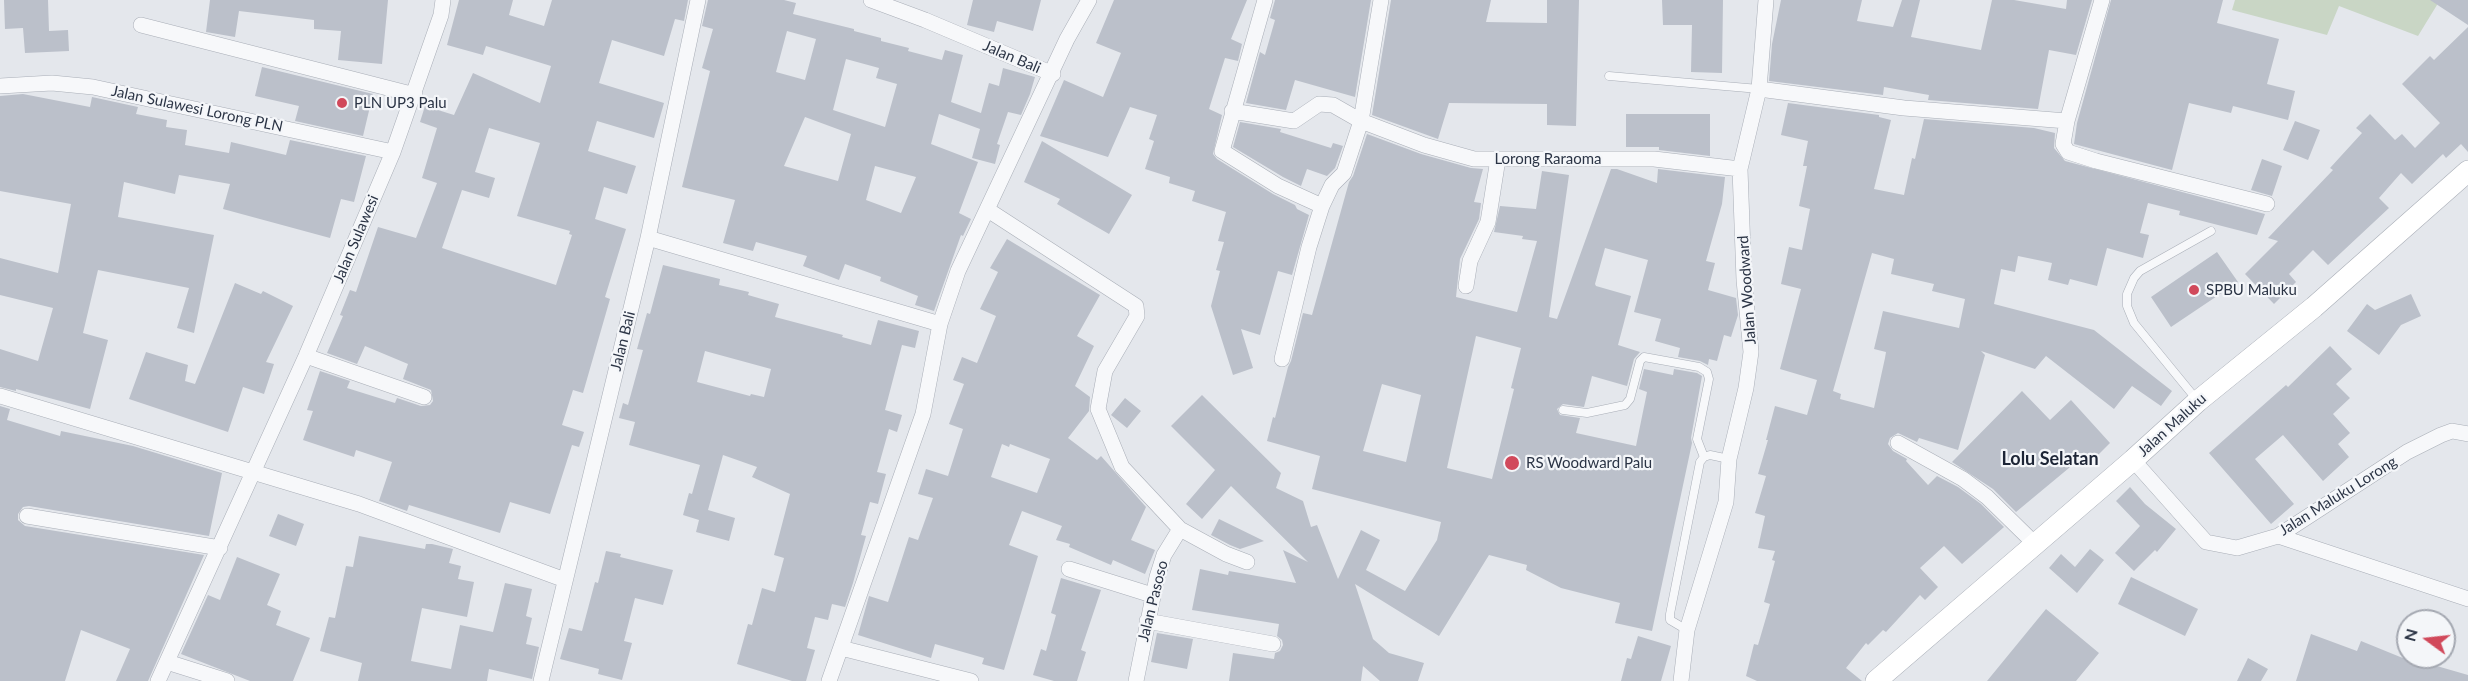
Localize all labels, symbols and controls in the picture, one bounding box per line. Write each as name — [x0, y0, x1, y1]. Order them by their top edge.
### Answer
street label: Jalan Bali — [980, 37, 1044, 77]
street label: Jalan Sulawesi Lorong PLN — [110, 82, 284, 136]
place label: PLN UP3 Palu — [354, 94, 447, 112]
marker: PLN UP3 Palu — [335, 96, 349, 110]
street label: Lorong Raraoma — [1494, 150, 1602, 168]
street label: Jalan Sulawesi — [329, 192, 383, 286]
street label: Jalan Woodward — [1734, 235, 1760, 345]
place label: SPBU Maluku — [2206, 281, 2297, 299]
marker: SPBU Maluku — [2187, 283, 2201, 297]
street label: Jalan Bali — [607, 309, 639, 373]
street label: Jalan Maluku — [2134, 390, 2210, 460]
district label: Lolu Selatan — [2001, 448, 2099, 470]
street label: Jalan Maluku Lorong — [2276, 453, 2400, 539]
marker: RS Woodward Palu — [1503, 454, 1521, 472]
place label: RS Woodward Palu — [1526, 454, 1652, 472]
street label: Jalan Pasoso — [1134, 559, 1172, 643]
north arrow — [2396, 609, 2456, 669]
text: N — [2399, 626, 2421, 643]

